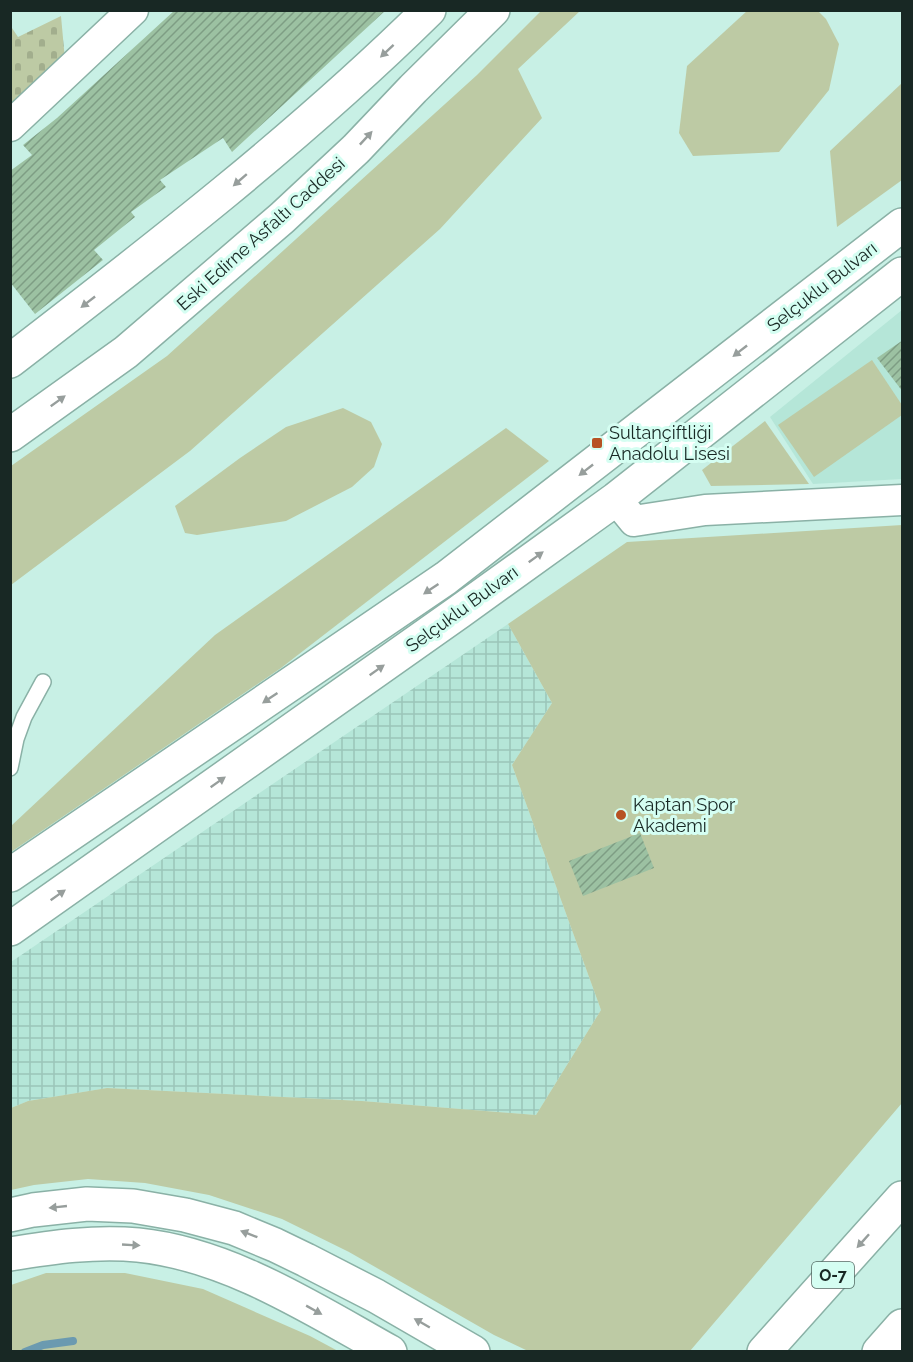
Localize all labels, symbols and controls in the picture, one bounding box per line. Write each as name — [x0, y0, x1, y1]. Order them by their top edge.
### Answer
one-way arrow — [380, 44, 394, 58]
one-way arrow — [359, 131, 373, 146]
street label: Eski Edirne Asfaltı Caddesi — [172, 153, 349, 315]
one-way arrow — [232, 173, 248, 186]
street label: Selçuklu Bulvarı — [763, 237, 881, 336]
one-way arrow — [80, 295, 95, 307]
one-way arrow — [732, 344, 748, 357]
one-way arrow — [50, 395, 66, 407]
place label: Sultançiftliği Anadolu Lisesi — [609, 422, 730, 464]
marker: Sultançiftliği Anadolu Lisesi — [590, 436, 604, 450]
one-way arrow — [578, 464, 593, 476]
one-way arrow — [527, 551, 543, 563]
street label: Selçuklu Bulvarı — [402, 561, 522, 656]
one-way arrow — [423, 583, 439, 595]
one-way arrow — [369, 665, 385, 676]
one-way arrow — [262, 692, 278, 704]
one-way arrow — [209, 776, 225, 788]
place label: Kaptan Spor Akademi — [633, 794, 736, 836]
marker: Kaptan Spor Akademi — [614, 808, 628, 822]
one-way arrow — [50, 889, 66, 901]
one-way arrow — [48, 1202, 67, 1212]
one-way arrow — [240, 1229, 258, 1238]
one-way arrow — [857, 1233, 870, 1248]
one-way arrow — [122, 1241, 141, 1250]
road number: O-7 — [812, 1262, 854, 1288]
one-way arrow — [305, 1305, 322, 1315]
one-way arrow — [414, 1318, 431, 1328]

